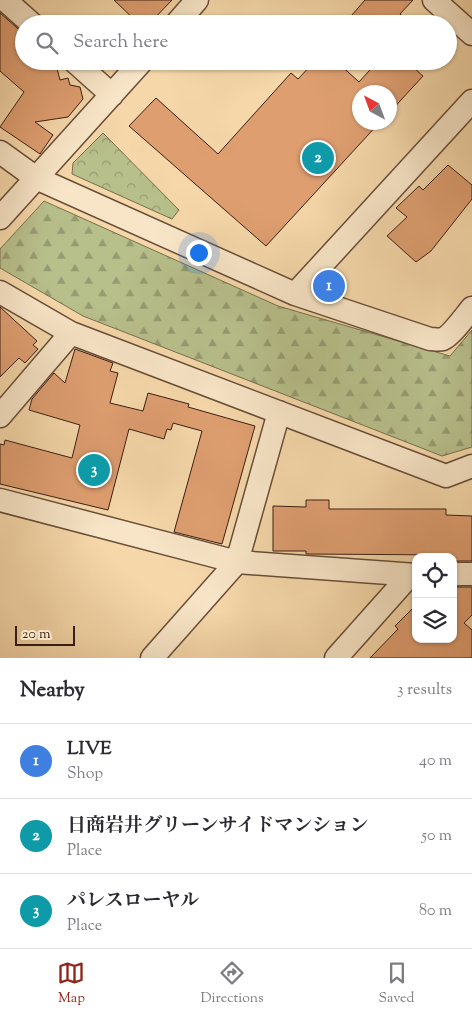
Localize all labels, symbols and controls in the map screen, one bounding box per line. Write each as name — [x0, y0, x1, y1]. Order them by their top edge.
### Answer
search box — [15, 15, 457, 70]
icon: search — [33, 29, 61, 57]
text: Search here — [73, 29, 168, 56]
north arrow — [352, 85, 397, 130]
pin: 2 — [302, 139, 334, 177]
your location — [186, 240, 212, 266]
pin: 1 — [313, 267, 345, 305]
pin: 3 — [78, 451, 110, 489]
map controls — [412, 553, 457, 643]
button: locate — [412, 553, 457, 598]
button: layers — [412, 598, 457, 643]
scale bar — [15, 623, 75, 646]
text: 20 m — [22, 625, 51, 645]
text: Nearby — [20, 676, 85, 706]
text: 3 results — [397, 679, 452, 702]
text: LIVE — [67, 736, 112, 763]
text: 1 — [33, 750, 39, 773]
text: 40 m — [419, 750, 452, 773]
text: Shop — [67, 763, 103, 786]
text: 日商岩井グリーンサイドマンション — [67, 813, 368, 840]
text: 2 — [32, 825, 40, 848]
text: 50 m — [421, 825, 452, 848]
text: Place — [67, 840, 102, 863]
text: パレスローヤル — [67, 888, 199, 915]
text: 3 — [33, 900, 39, 923]
text: 80 m — [419, 900, 452, 923]
text: Place — [67, 915, 102, 938]
tab: Map — [57, 959, 85, 1009]
tab: Directions — [200, 959, 264, 1009]
tab: Saved — [379, 959, 414, 1009]

